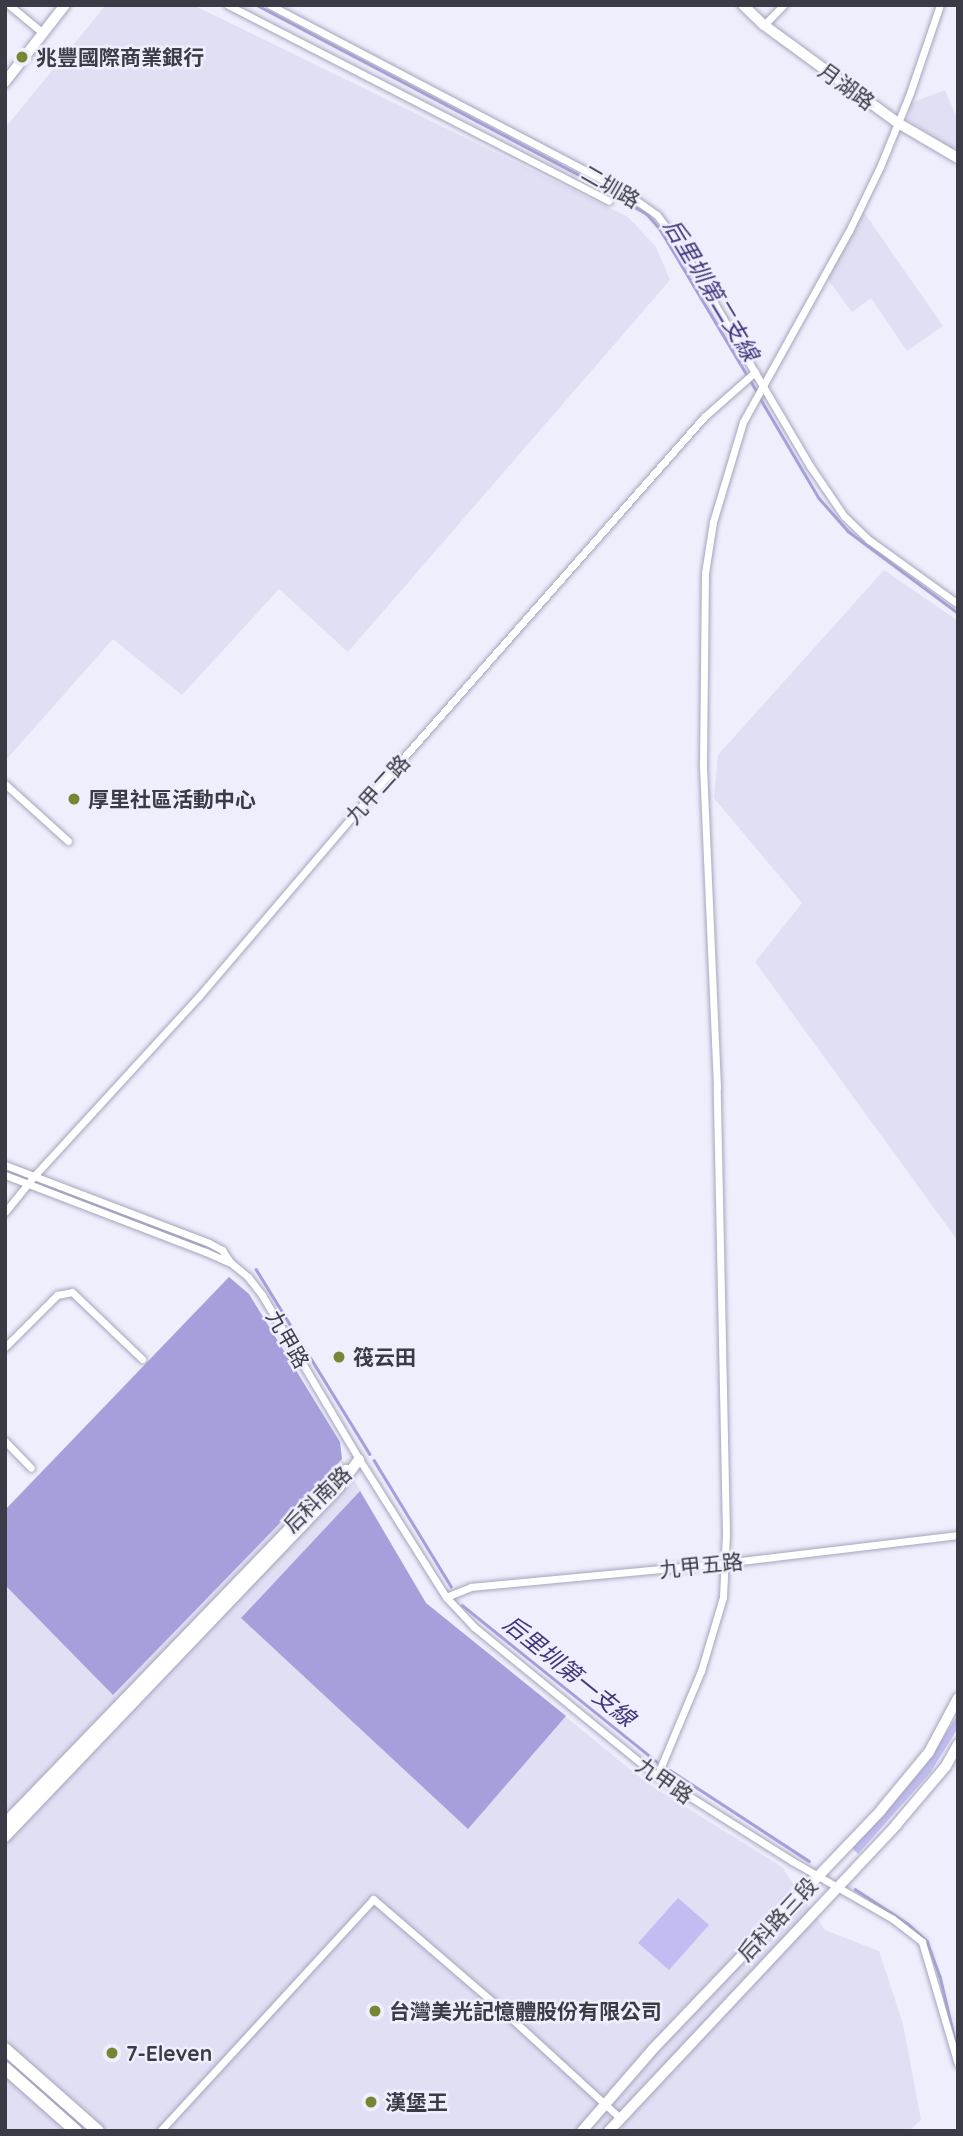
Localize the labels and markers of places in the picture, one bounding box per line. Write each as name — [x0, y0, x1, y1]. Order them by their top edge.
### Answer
place label: 兆豐國際商業銀行 — [36, 44, 204, 70]
marker: 兆豐國際商業銀行 — [14, 49, 30, 65]
place label: 厚里社區活動中心 — [88, 786, 256, 812]
marker: 厚里社區活動中心 — [66, 791, 82, 807]
place label: 筏云田 — [353, 1344, 416, 1370]
marker: 筏云田 — [331, 1349, 347, 1365]
place label: 台灣美光記憶體股份有限公司 — [389, 1998, 662, 2024]
marker: 台灣美光記憶體股份有限公司 — [367, 2003, 383, 2019]
place label: 7-Eleven — [126, 2040, 212, 2066]
marker: 7-Eleven — [104, 2045, 120, 2061]
place label: 漢堡王 — [385, 2089, 448, 2115]
marker: 漢堡王 — [363, 2094, 379, 2110]

